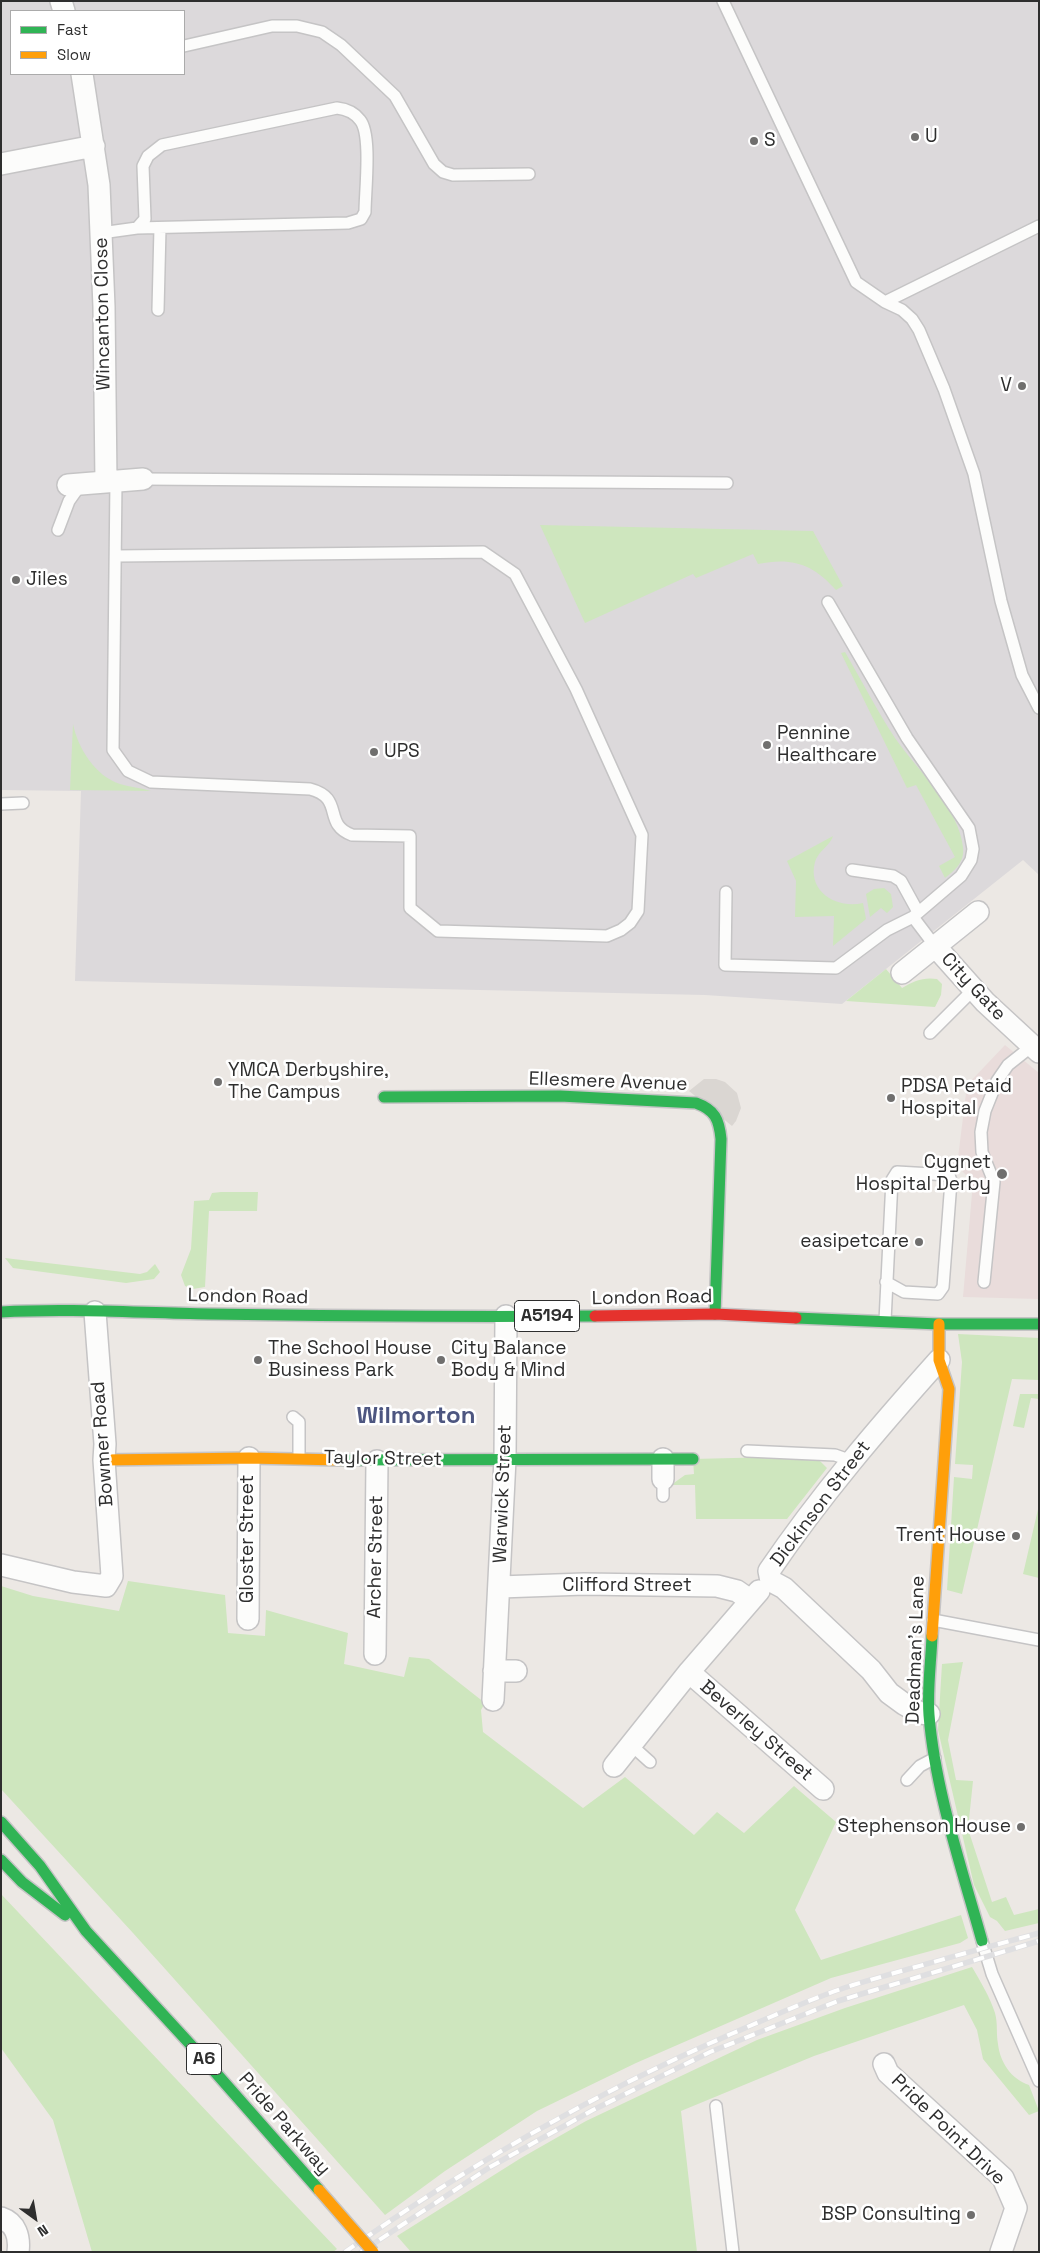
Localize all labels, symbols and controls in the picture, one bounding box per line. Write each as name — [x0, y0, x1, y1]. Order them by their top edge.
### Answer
legend — [10, 10, 185, 75]
text: Fast — [57, 20, 88, 39]
text: Slow — [57, 45, 91, 64]
place label: U — [925, 126, 938, 148]
place label: S — [764, 130, 776, 152]
marker: U — [909, 131, 921, 143]
marker: S — [748, 135, 760, 147]
street label: Wincanton Close — [90, 237, 116, 391]
place label: V — [1000, 375, 1012, 397]
marker: V — [1016, 380, 1028, 392]
place label: Jiles — [26, 569, 68, 591]
marker: Jiles — [10, 574, 22, 586]
place label: Pennine Healthcare — [777, 723, 877, 767]
marker: Pennine Healthcare — [761, 739, 773, 751]
place label: UPS — [384, 741, 420, 763]
marker: UPS — [368, 746, 380, 758]
street label: City Gate — [936, 948, 1010, 1026]
place label: YMCA Derbyshire, The Campus — [228, 1060, 389, 1104]
street label: Ellesmere Avenue — [528, 1068, 688, 1096]
marker: YMCA Derbyshire, The Campus — [212, 1076, 224, 1088]
place label: PDSA Petaid Hospital — [901, 1076, 1012, 1120]
marker: PDSA Petaid Hospital — [885, 1092, 897, 1104]
place label: Cygnet Hospital Derby — [856, 1152, 991, 1196]
marker: Cygnet Hospital Derby — [995, 1167, 1009, 1181]
place label: easipetcare — [800, 1231, 909, 1253]
marker: easipetcare — [913, 1236, 925, 1248]
street label: London Road — [187, 1285, 309, 1309]
street label: London Road — [591, 1286, 713, 1310]
road number: A5194 — [514, 1300, 580, 1332]
place label: The School House Business Park — [268, 1338, 432, 1382]
place label: City Balance Body & Mind — [451, 1338, 566, 1382]
marker: The School House Business Park — [252, 1354, 264, 1366]
marker: City Balance Body & Mind — [435, 1354, 447, 1366]
street label: Bowmer Road — [87, 1381, 119, 1507]
district label: Wilmorton — [357, 1402, 475, 1430]
street label: Warwick Street — [489, 1424, 517, 1564]
street label: Dickinson Street — [766, 1437, 876, 1571]
street label: Taylor Street — [324, 1447, 442, 1471]
street label: Gloster Street — [237, 1475, 259, 1603]
street label: Archer Street — [364, 1495, 388, 1619]
place label: Trent House — [896, 1525, 1006, 1547]
marker: Trent House — [1010, 1530, 1022, 1542]
street label: Clifford Street — [562, 1575, 692, 1597]
street label: Deadman's Lane — [902, 1575, 930, 1725]
street label: Beverley Street — [695, 1676, 817, 1786]
place label: Stephenson House — [838, 1816, 1011, 1838]
marker: Stephenson House — [1015, 1821, 1027, 1833]
road number: A6 — [186, 2044, 222, 2074]
street label: Pride Parkway — [233, 2068, 335, 2180]
street label: Pride Point Drive — [886, 2070, 1010, 2190]
north arrow — [10, 2193, 60, 2243]
place label: BSP Consulting — [821, 2204, 961, 2226]
marker: BSP Consulting — [965, 2209, 977, 2221]
text: N — [34, 2221, 52, 2241]

